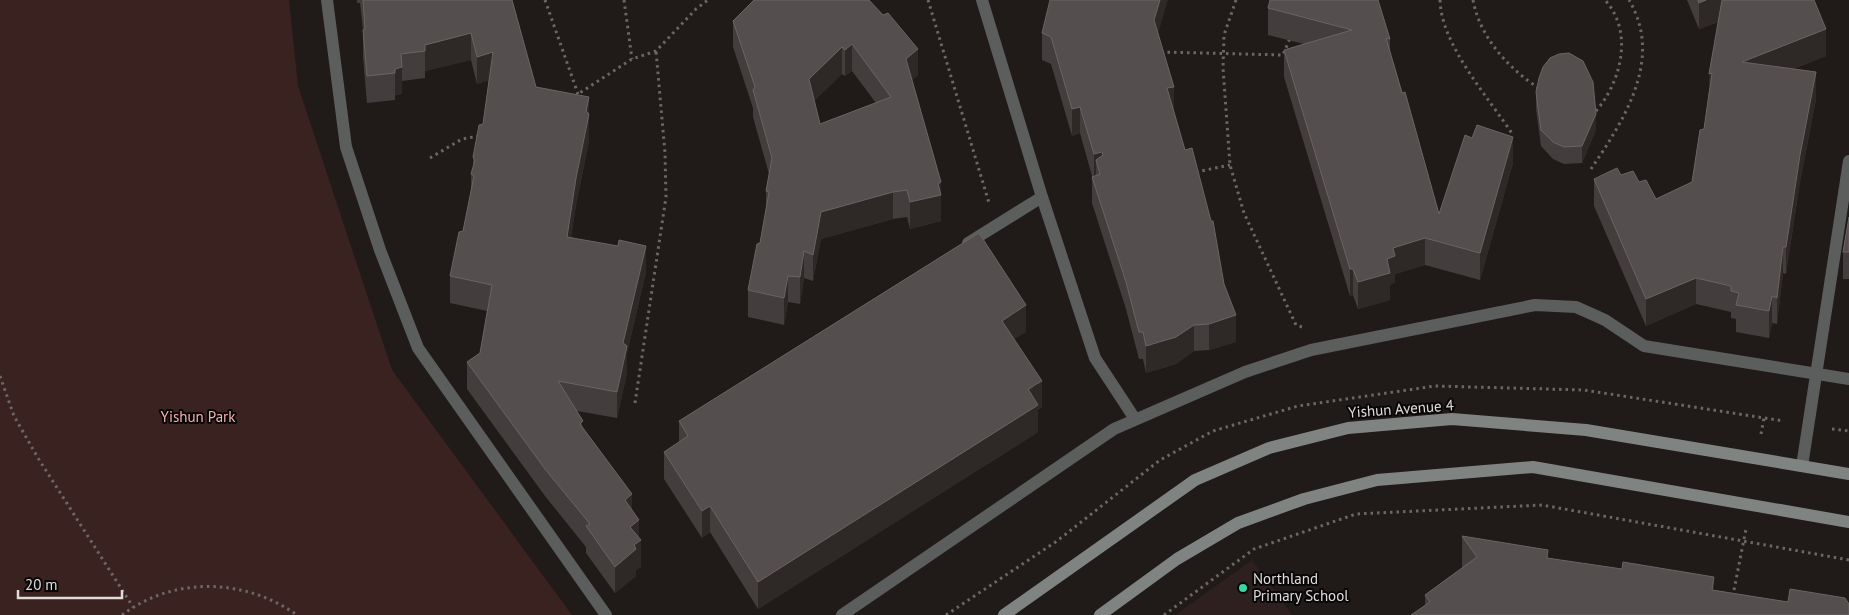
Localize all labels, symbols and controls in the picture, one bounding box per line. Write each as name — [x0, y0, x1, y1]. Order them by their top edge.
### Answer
street label: Yishun Avenue 4 — [1348, 395, 1454, 422]
park label: Yishun Park — [161, 407, 236, 426]
scale bar — [18, 568, 121, 600]
place label: Northland Primary School — [1253, 569, 1349, 605]
text: 20 m — [25, 575, 58, 594]
marker: Northland Primary School — [1237, 582, 1249, 594]

